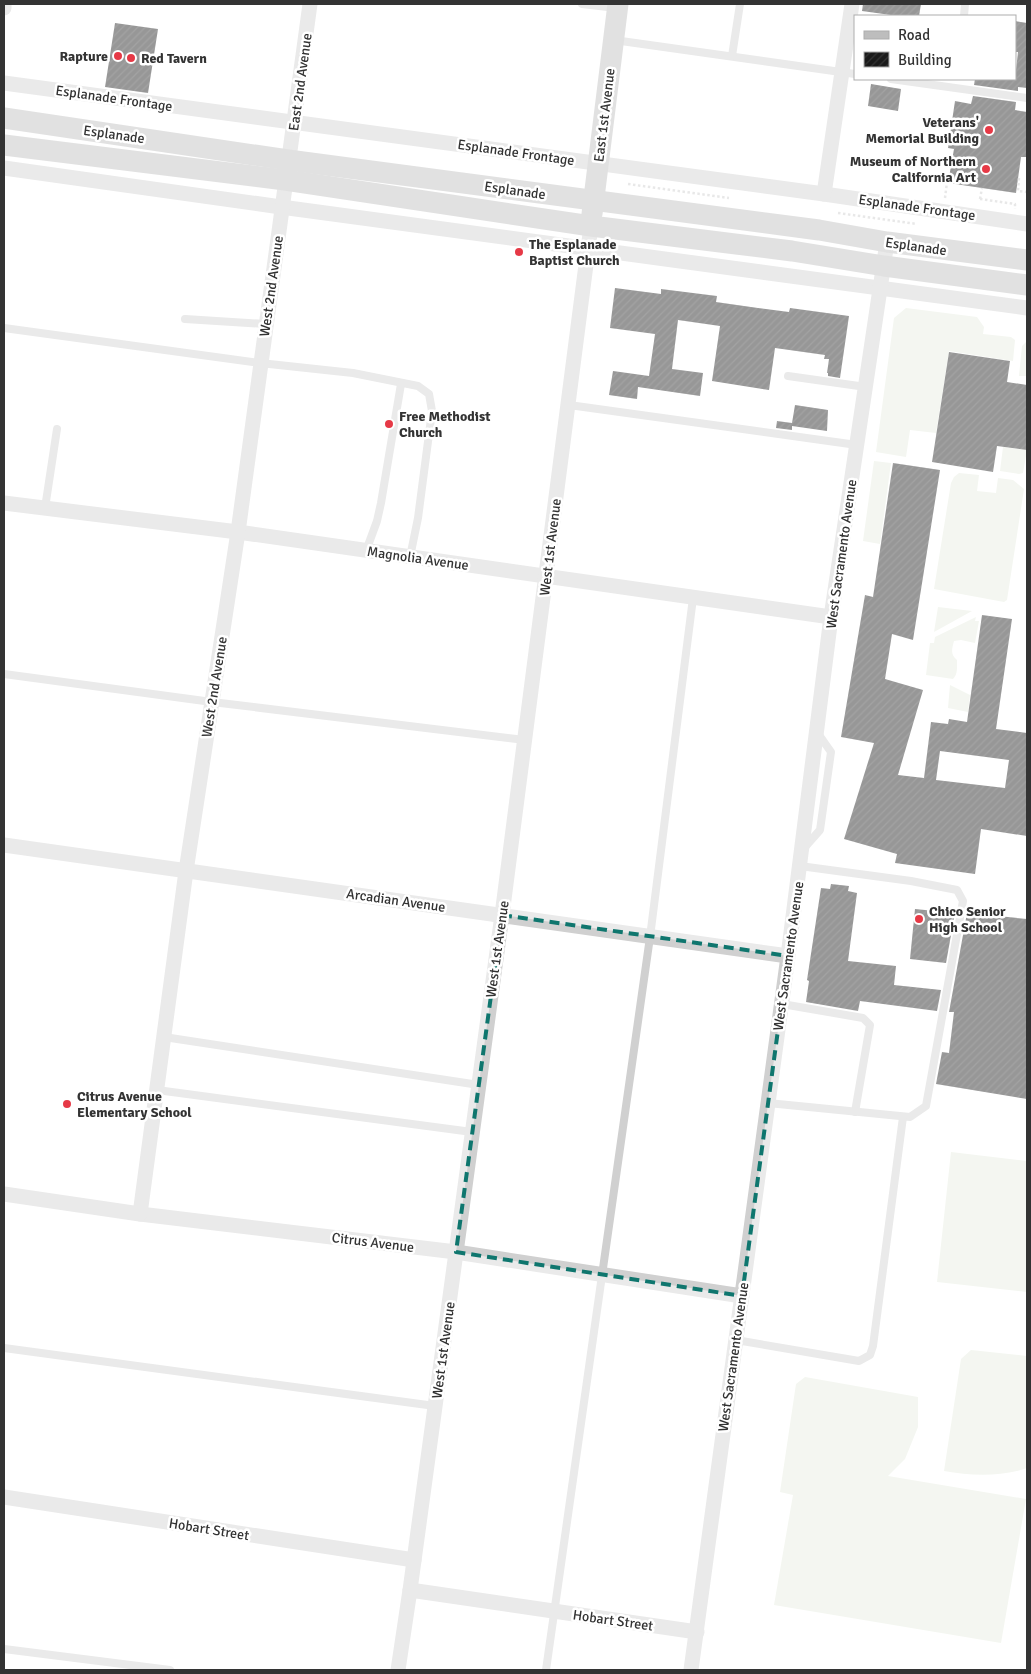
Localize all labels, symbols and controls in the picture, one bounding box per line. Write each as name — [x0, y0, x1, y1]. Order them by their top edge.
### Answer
legend — [854, 15, 1016, 80]
text: Road — [898, 26, 930, 44]
street label: East 2nd Avenue — [285, 32, 316, 132]
place label: Rapture — [60, 48, 108, 65]
marker: Rapture — [112, 50, 124, 62]
place label: Red Tavern — [141, 50, 207, 67]
text: Building — [898, 51, 952, 69]
marker: Red Tavern — [125, 52, 137, 64]
street label: East 1st Avenue — [590, 67, 619, 163]
street label: Esplanade Frontage — [54, 82, 174, 115]
place label: Veterans' Memorial Building — [865, 114, 979, 147]
street label: Esplanade — [82, 122, 146, 147]
marker: Veterans' Memorial Building — [983, 124, 995, 136]
street label: Esplanade Frontage — [456, 136, 576, 169]
place label: Museum of Northern California Art — [850, 153, 977, 186]
marker: Museum of Northern California Art — [980, 163, 992, 175]
street label: Esplanade — [483, 178, 547, 203]
street label: Esplanade Frontage — [857, 191, 977, 224]
street label: West 2nd Avenue — [256, 234, 287, 338]
street label: Esplanade — [884, 234, 948, 259]
place label: The Esplanade Baptist Church — [529, 236, 620, 269]
marker: The Esplanade Baptist Church — [513, 246, 525, 258]
place label: Free Methodist Church — [399, 408, 491, 441]
marker: Free Methodist Church — [383, 418, 395, 430]
street label: West Sacramento Avenue — [823, 478, 860, 630]
street label: West 1st Avenue — [536, 497, 565, 597]
street label: Magnolia Avenue — [366, 543, 470, 574]
street label: West 2nd Avenue — [198, 635, 231, 739]
street label: West Sacramento Avenue — [770, 880, 807, 1032]
street label: Arcadian Avenue — [345, 885, 447, 916]
street label: West 1st Avenue — [482, 899, 513, 999]
place label: Chico Senior High School — [929, 903, 1006, 936]
marker: Chico Senior High School — [913, 913, 925, 925]
place label: Citrus Avenue Elementary School — [77, 1088, 192, 1121]
marker: Citrus Avenue Elementary School — [61, 1098, 73, 1110]
street label: Citrus Avenue — [331, 1229, 415, 1256]
street label: West Sacramento Avenue — [715, 1281, 752, 1433]
street label: West 1st Avenue — [428, 1300, 459, 1400]
street label: Hobart Street — [168, 1515, 250, 1544]
street label: Hobart Street — [572, 1606, 654, 1635]

